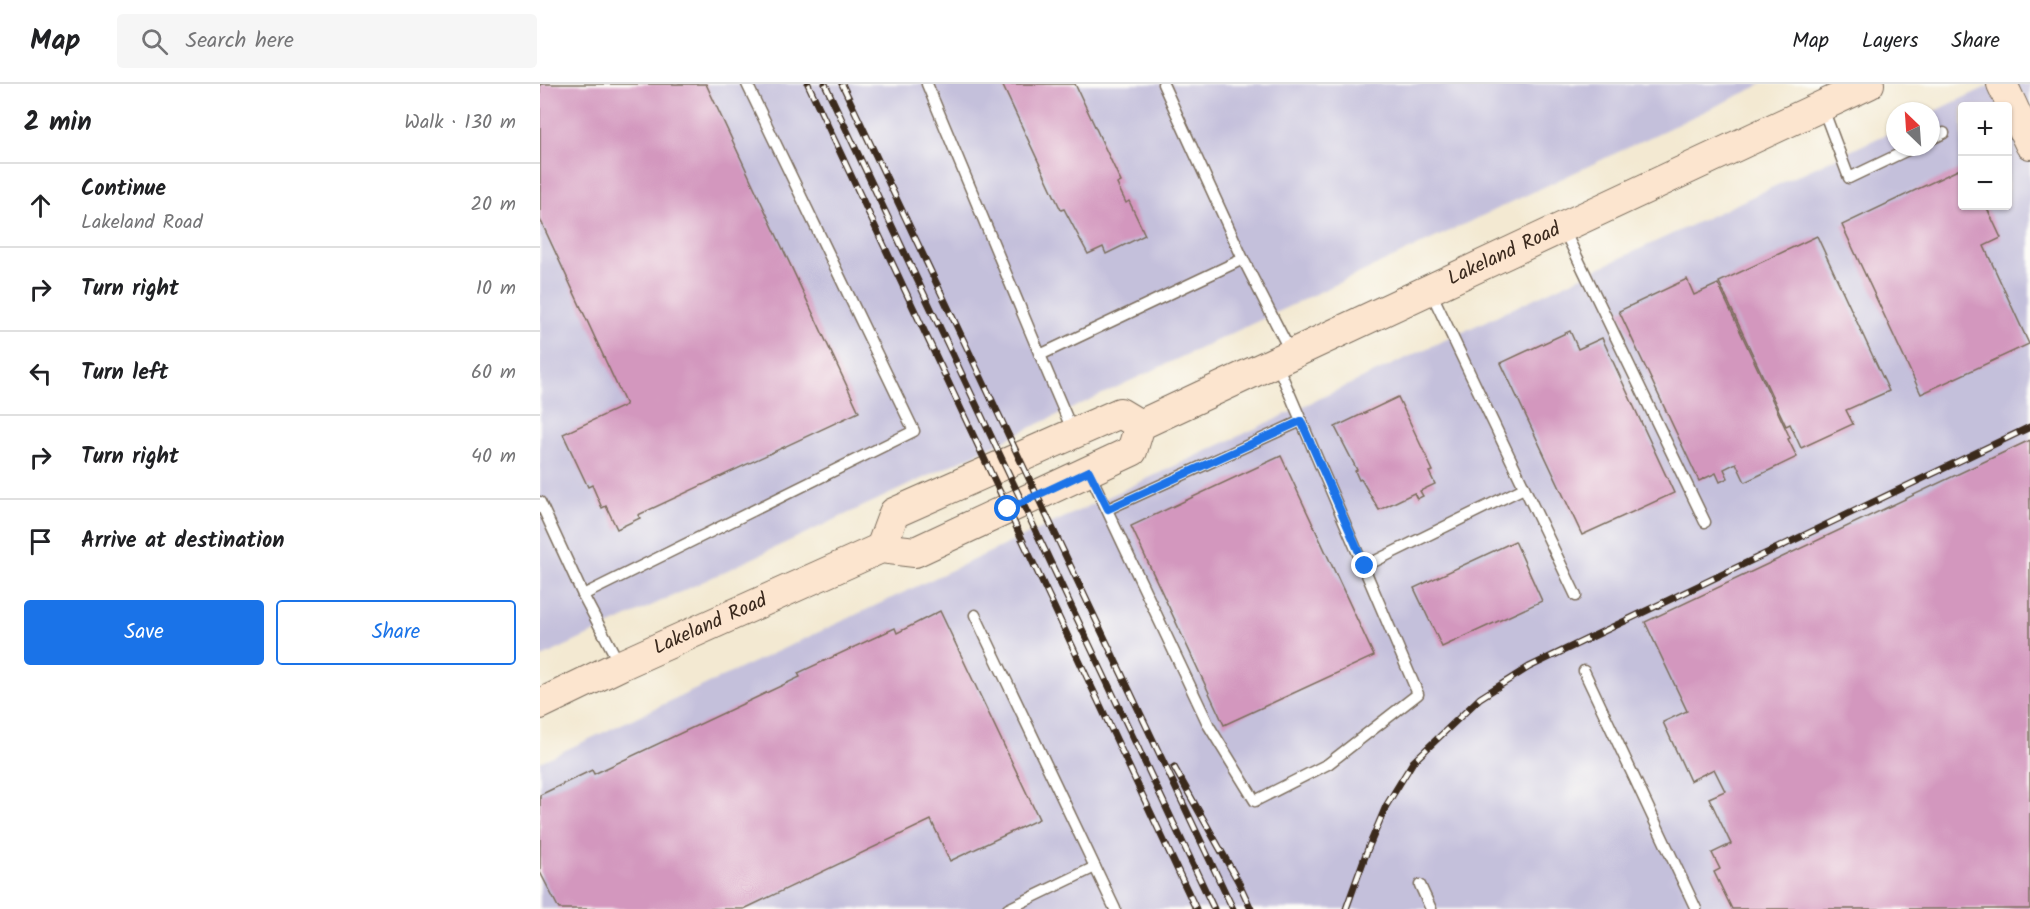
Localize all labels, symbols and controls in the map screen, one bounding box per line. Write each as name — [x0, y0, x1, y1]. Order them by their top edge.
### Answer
search box — [117, 14, 537, 68]
text: Map — [30, 19, 81, 64]
text: Search here — [186, 24, 294, 59]
icon: search — [138, 25, 171, 58]
text: Map — [1792, 25, 1829, 58]
text: Layers — [1862, 25, 1918, 58]
text: Share — [1951, 25, 2000, 58]
text: 2 min — [24, 102, 92, 144]
north arrow — [1886, 102, 1940, 156]
map controls — [1958, 102, 2012, 210]
button: + — [1958, 102, 2012, 156]
text: Walk · 130 m — [404, 107, 516, 139]
button: − — [1958, 156, 2012, 210]
text: Continue — [81, 172, 166, 207]
icon: ahead — [24, 189, 57, 222]
text: 20 m — [470, 189, 516, 221]
text: Lakeland Road — [81, 207, 203, 239]
street label: Lakeland Road — [1442, 214, 1567, 295]
text: Turn right — [81, 272, 179, 307]
icon: right — [24, 273, 57, 306]
text: 10 m — [476, 273, 516, 305]
text: Turn left — [81, 356, 168, 391]
icon: left — [24, 357, 57, 390]
text: 60 m — [471, 357, 516, 389]
text: Turn right — [81, 440, 179, 475]
icon: right — [24, 441, 57, 474]
text: 40 m — [471, 441, 516, 473]
route start — [994, 495, 1020, 521]
text: Arrive at destination — [81, 524, 284, 559]
icon: arrive — [24, 525, 57, 558]
route end — [1351, 552, 1377, 578]
street label: Lakeland Road — [648, 585, 773, 664]
button: Save — [24, 600, 264, 665]
button: Share — [276, 600, 516, 665]

